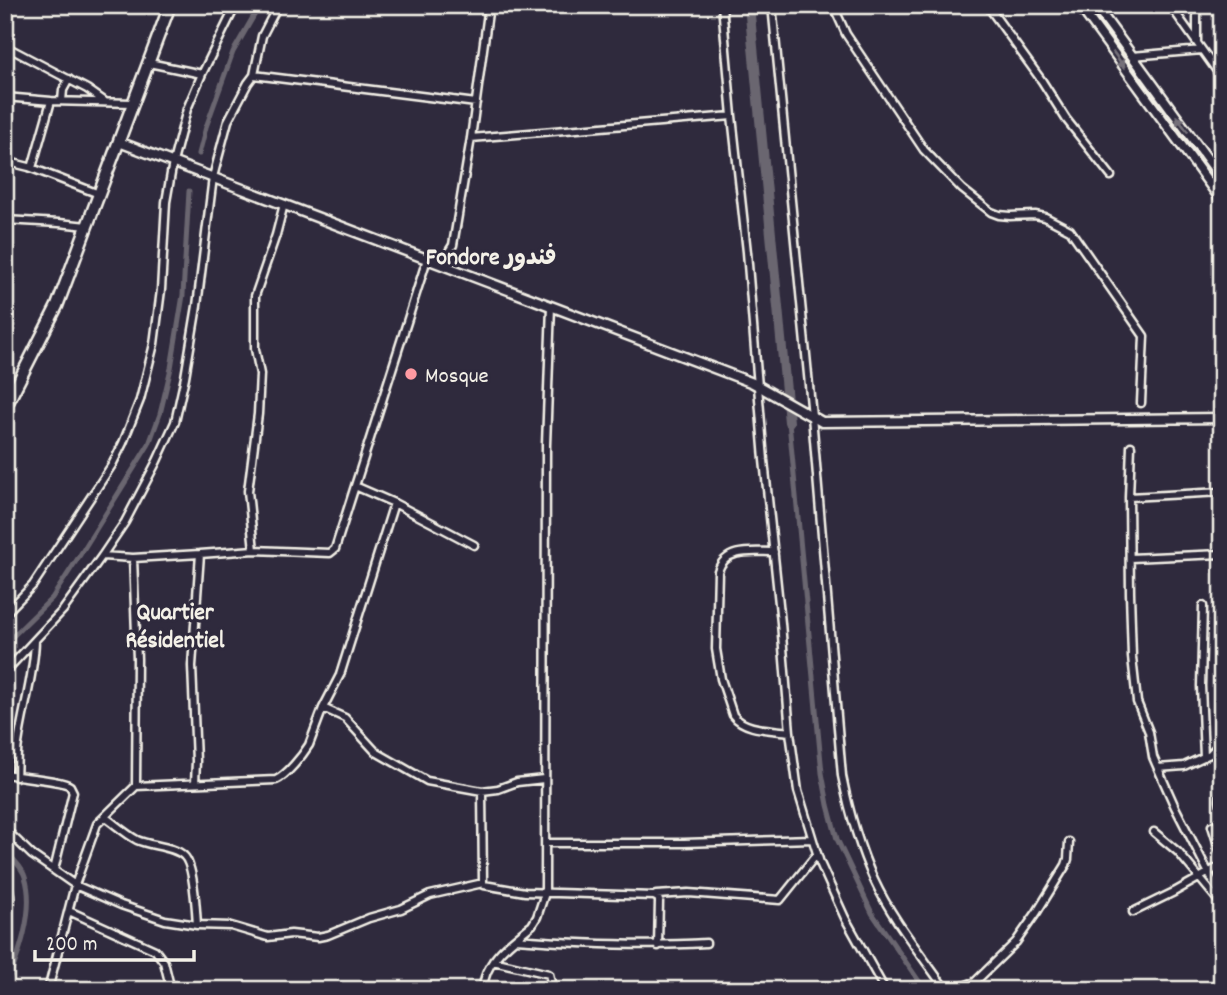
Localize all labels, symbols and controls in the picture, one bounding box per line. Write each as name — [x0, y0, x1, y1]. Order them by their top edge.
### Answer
one-way arrow — [1112, 51, 1127, 69]
one-way arrow — [1175, 115, 1189, 133]
district label: Fondore فندور — [426, 242, 556, 276]
place label: Mosque — [425, 361, 489, 394]
marker: Mosque — [403, 366, 419, 382]
district label: Quartier Résidentiel — [126, 597, 225, 659]
scale bar — [35, 918, 194, 962]
text: 200 m — [46, 931, 97, 961]

